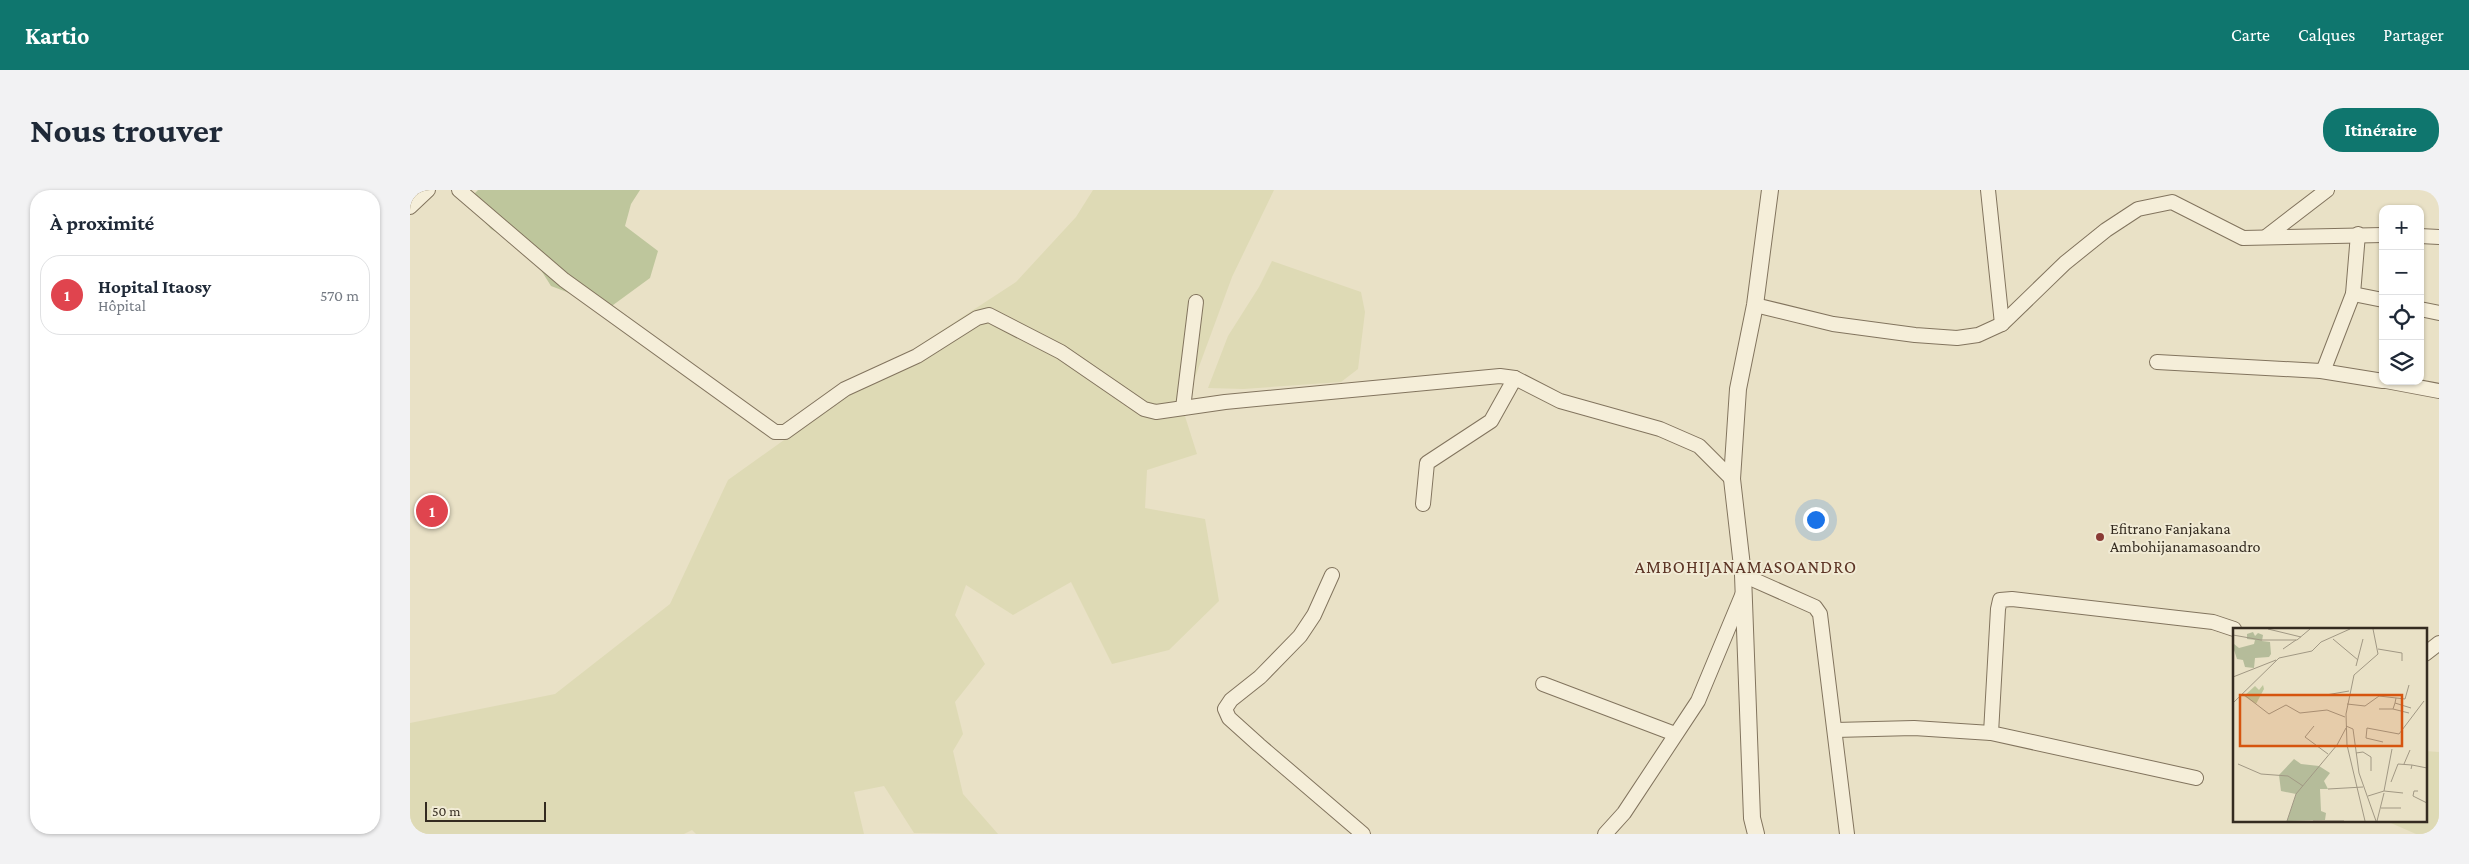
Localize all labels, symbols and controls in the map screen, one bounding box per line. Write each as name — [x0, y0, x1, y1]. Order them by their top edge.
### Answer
text: Kartio — [25, 22, 90, 49]
text: Carte — [2231, 25, 2270, 45]
text: Calques — [2298, 25, 2355, 45]
text: Partager — [2383, 25, 2444, 45]
button: Itinéraire — [2323, 108, 2439, 152]
text: Nous trouver — [30, 111, 223, 150]
map controls — [2379, 205, 2424, 385]
button: + — [2379, 205, 2424, 250]
text: À proximité — [50, 211, 154, 235]
button: − — [2379, 250, 2424, 295]
text: Hopital Itaosy — [98, 276, 211, 297]
text: 1 — [64, 287, 70, 304]
text: 570 m — [320, 287, 359, 304]
button: locate — [2379, 295, 2424, 340]
text: Hôpital — [98, 297, 146, 314]
button: layers — [2379, 340, 2424, 385]
pin: 1 — [416, 492, 448, 530]
your location — [1803, 507, 1829, 533]
place label: Efitrano Fanjakana Ambohijanamasoandro — [2110, 520, 2261, 556]
marker: Efitrano Fanjakana Ambohijanamasoandro — [2094, 531, 2106, 543]
district label: AMBOHIJANAMASOANDRO — [1635, 557, 1857, 577]
inset map — [2233, 628, 2426, 822]
scale bar — [425, 799, 546, 822]
text: 50 m — [432, 803, 460, 819]

